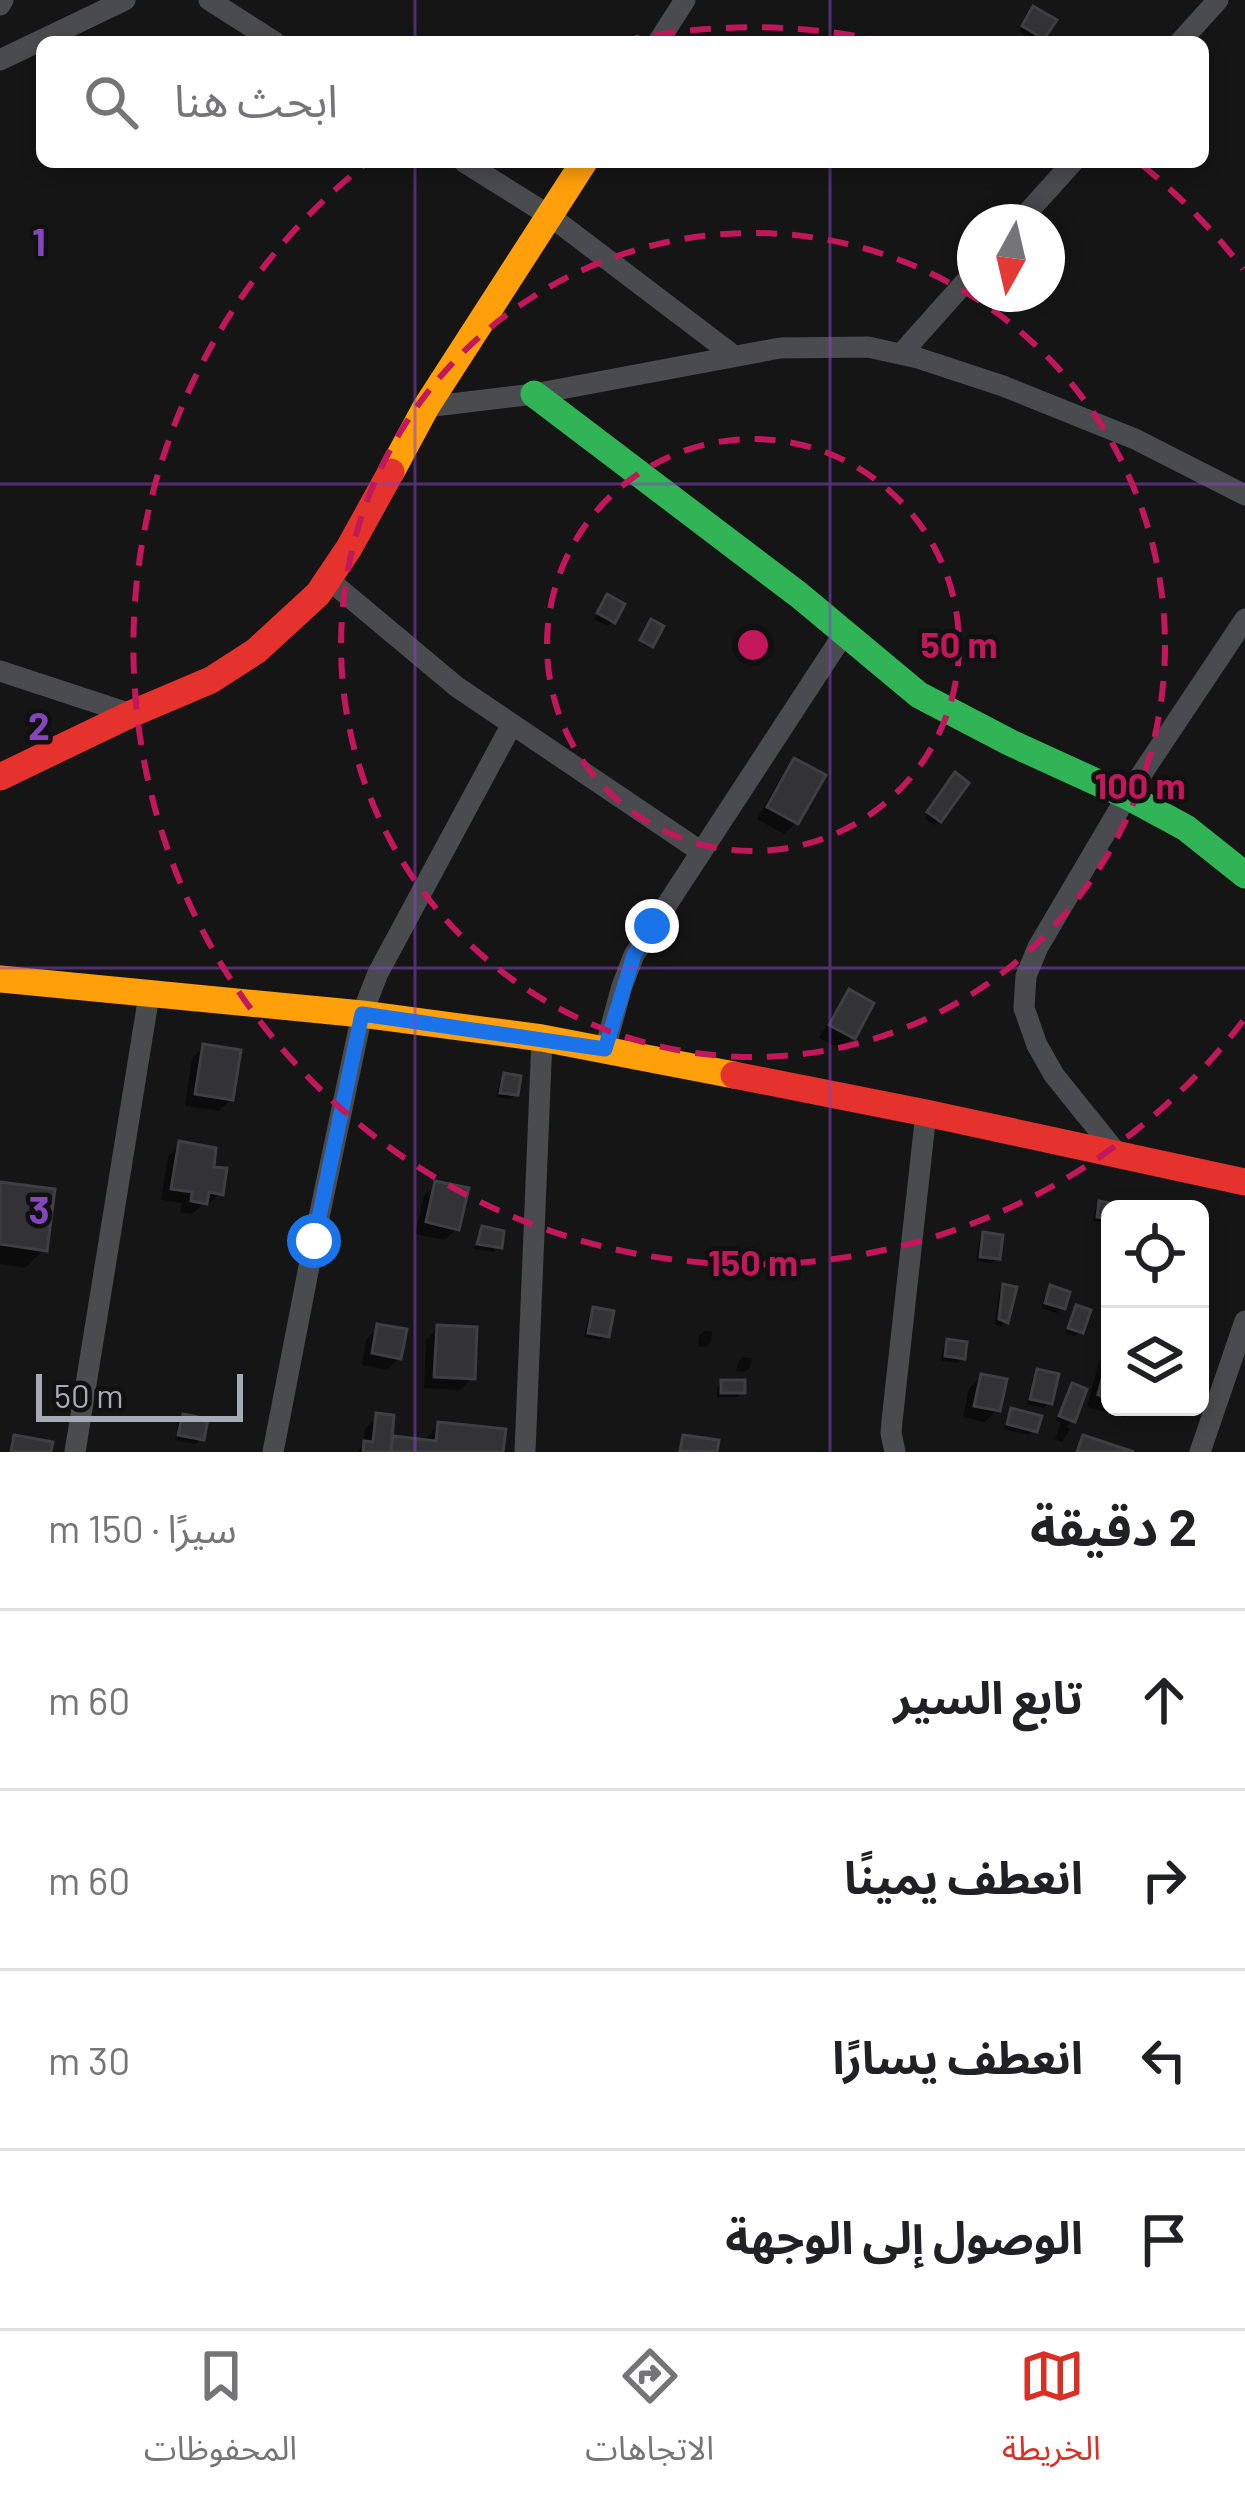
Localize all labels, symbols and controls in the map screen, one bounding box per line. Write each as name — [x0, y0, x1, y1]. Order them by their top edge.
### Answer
search box — [36, 36, 1209, 168]
icon: search — [78, 69, 144, 135]
text: ابحث هنا — [174, 72, 338, 126]
north arrow — [957, 204, 1065, 312]
text: 1 — [32, 217, 46, 264]
text: 50 m — [920, 622, 998, 665]
centre of rings — [732, 624, 774, 666]
text: 2 — [28, 701, 50, 748]
text: 100 m — [1094, 763, 1186, 806]
route end — [625, 899, 679, 953]
text: 3 — [28, 1185, 50, 1232]
map controls — [1101, 1200, 1209, 1416]
button: locate — [1101, 1200, 1209, 1308]
route start — [287, 1214, 341, 1268]
text: 150 m — [708, 1240, 798, 1283]
button: layers — [1101, 1308, 1209, 1416]
scale bar — [36, 1368, 243, 1421]
text: 50 m — [54, 1375, 124, 1415]
text: 2 دقيقة — [1030, 1495, 1197, 1556]
text: سيرًا · 150 m — [48, 1504, 236, 1551]
icon: ahead — [1131, 1667, 1197, 1733]
text: تابع السير — [893, 1669, 1083, 1723]
text: 60 m — [48, 1676, 130, 1723]
icon: right — [1131, 1847, 1197, 1913]
text: انعطف يمينًا — [844, 1849, 1083, 1903]
text: 60 m — [48, 1856, 130, 1903]
icon: left — [1131, 2027, 1197, 2093]
text: انعطف يسارًا — [832, 2029, 1083, 2083]
text: 30 m — [48, 2036, 130, 2083]
icon: arrive — [1131, 2207, 1197, 2273]
text: الوصول إلى الوجهة — [725, 2209, 1083, 2263]
tab: المحفوظات — [144, 2343, 297, 2484]
tab: الاتجاهات — [585, 2343, 714, 2484]
tab: الخريطة — [1002, 2343, 1101, 2484]

